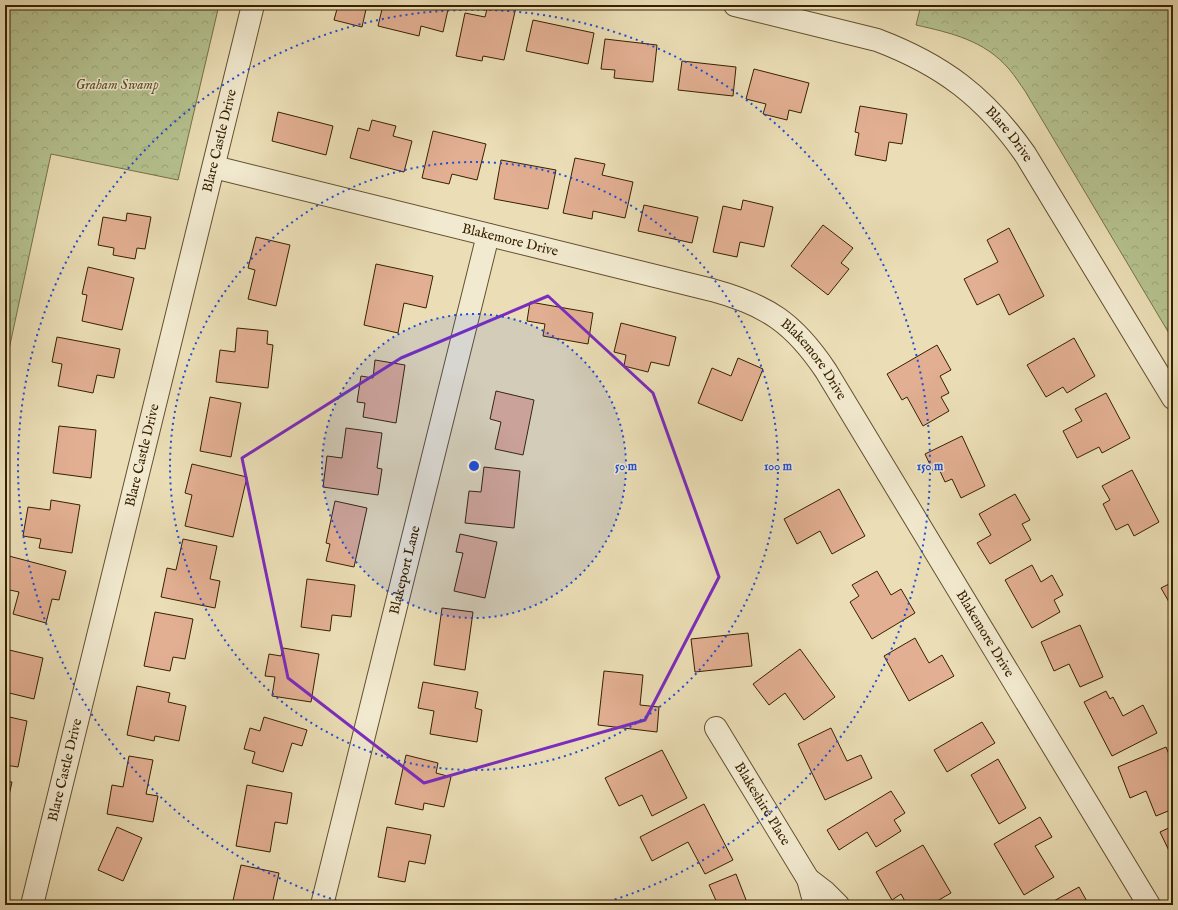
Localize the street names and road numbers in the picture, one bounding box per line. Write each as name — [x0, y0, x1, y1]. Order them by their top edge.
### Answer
street label: Blare Castle Drive — [198, 87, 241, 194]
street label: Blare Drive — [981, 103, 1037, 166]
street label: Blakemore Drive — [460, 220, 561, 261]
street label: Blakemore Drive — [777, 315, 851, 404]
street label: Blare Castle Drive — [121, 401, 164, 509]
street label: Blakeport Lane — [385, 523, 425, 616]
street label: Blakemore Drive — [952, 587, 1019, 681]
street label: Blare Castle Drive — [44, 716, 87, 823]
street label: Blakeshire Place — [730, 759, 795, 849]

